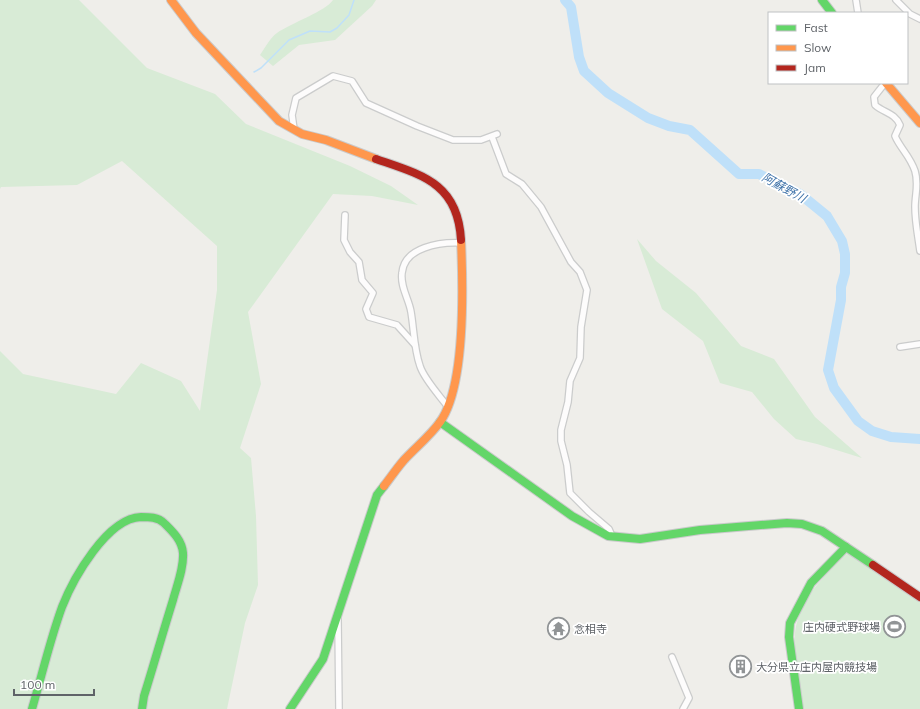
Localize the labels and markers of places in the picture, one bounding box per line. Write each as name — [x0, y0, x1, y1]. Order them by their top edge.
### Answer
sports icon: 庄内硬式野球場 — [882, 614, 908, 640]
temple icon: 念相寺 — [545, 616, 571, 642]
place label: 庄内硬式野球場 — [803, 620, 880, 634]
place label: 念相寺 — [574, 622, 607, 636]
building icon: 大分県立庄内屋内競技場 — [727, 654, 753, 680]
place label: 大分県立庄内屋内競技場 — [756, 660, 877, 674]

